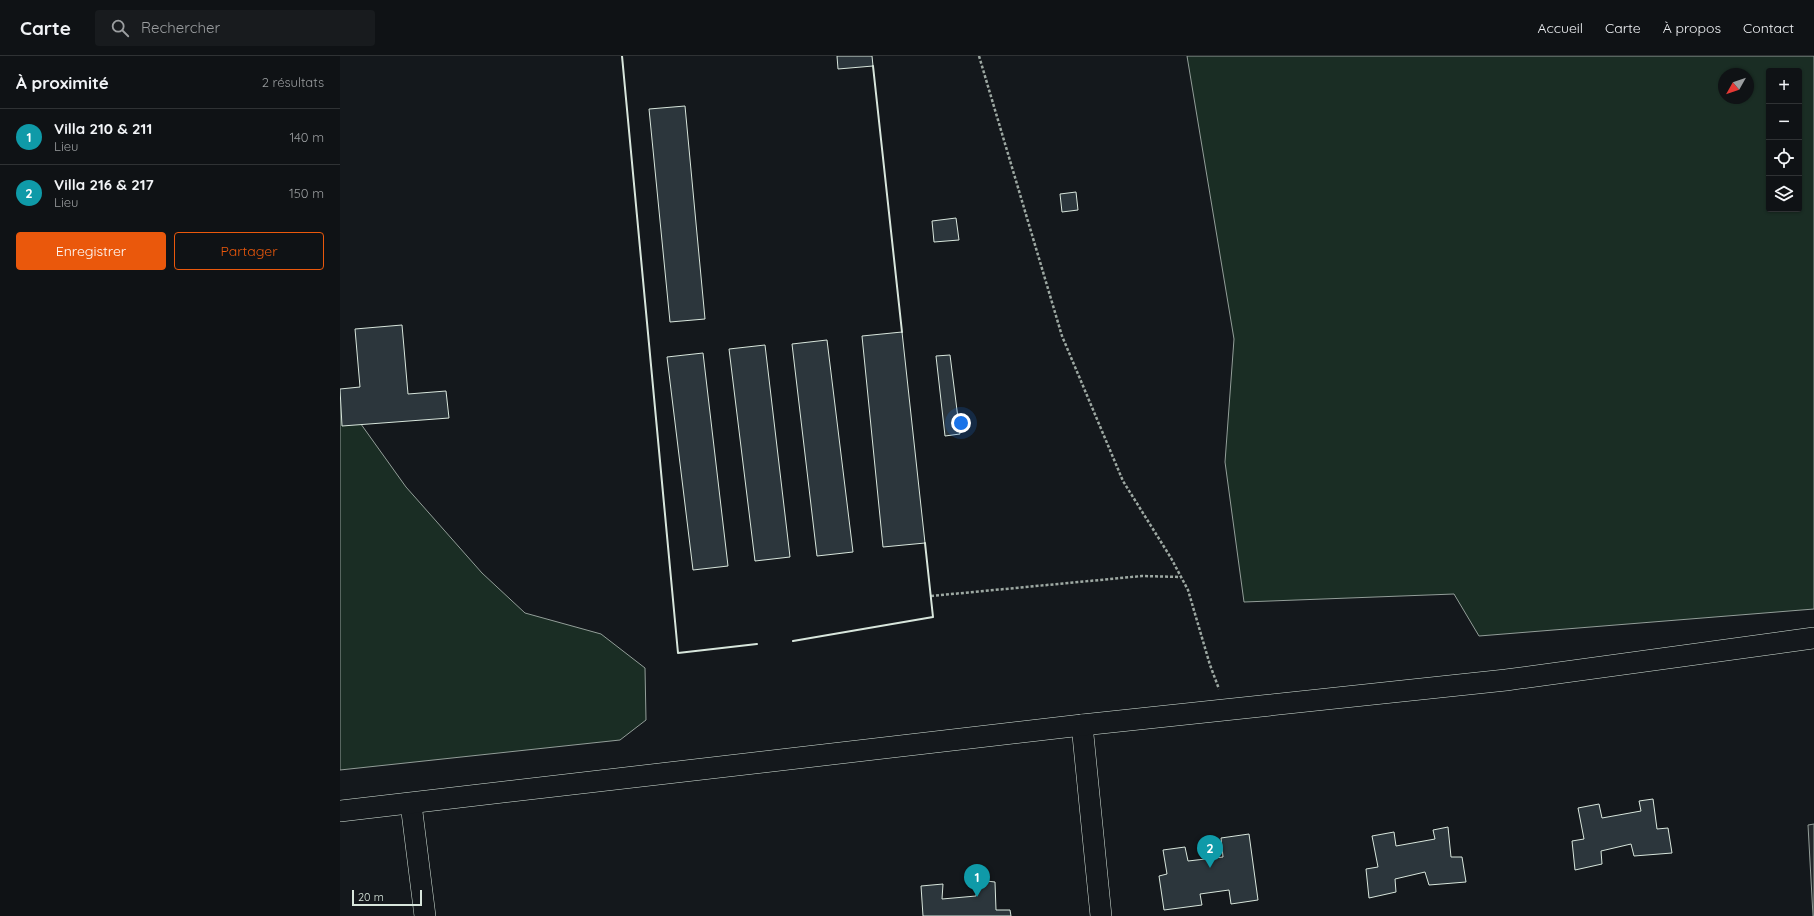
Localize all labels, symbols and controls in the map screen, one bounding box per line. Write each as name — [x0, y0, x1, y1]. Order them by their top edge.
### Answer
search box — [95, 10, 375, 46]
text: Carte — [20, 16, 71, 40]
icon: search — [109, 17, 131, 39]
text: Rechercher — [141, 18, 220, 37]
text: Accueil — [1537, 19, 1583, 37]
text: Carte — [1605, 19, 1641, 37]
text: À propos — [1663, 19, 1721, 37]
text: Contact — [1743, 19, 1794, 37]
north arrow — [1718, 68, 1754, 104]
map controls — [1766, 68, 1802, 212]
button: + — [1766, 68, 1802, 104]
text: À proximité — [16, 72, 109, 93]
text: 2 résultats — [262, 74, 324, 90]
button: − — [1766, 104, 1802, 140]
text: Villa 210 & 211 — [54, 119, 152, 138]
text: 1 — [26, 129, 32, 145]
text: 140 m — [289, 129, 324, 145]
text: Lieu — [54, 138, 78, 154]
button: locate — [1766, 140, 1802, 176]
text: Villa 216 & 217 — [54, 175, 154, 194]
button: layers — [1766, 176, 1802, 212]
text: 2 — [25, 185, 33, 201]
text: 150 m — [289, 185, 324, 201]
text: Lieu — [54, 194, 78, 210]
button: Enregistrer — [16, 232, 166, 270]
button: Partager — [174, 232, 324, 270]
your location — [951, 413, 971, 433]
pin: 2 — [1197, 835, 1223, 868]
pin: 1 — [964, 864, 990, 897]
scale bar — [352, 888, 422, 907]
text: 20 m — [358, 890, 384, 904]

